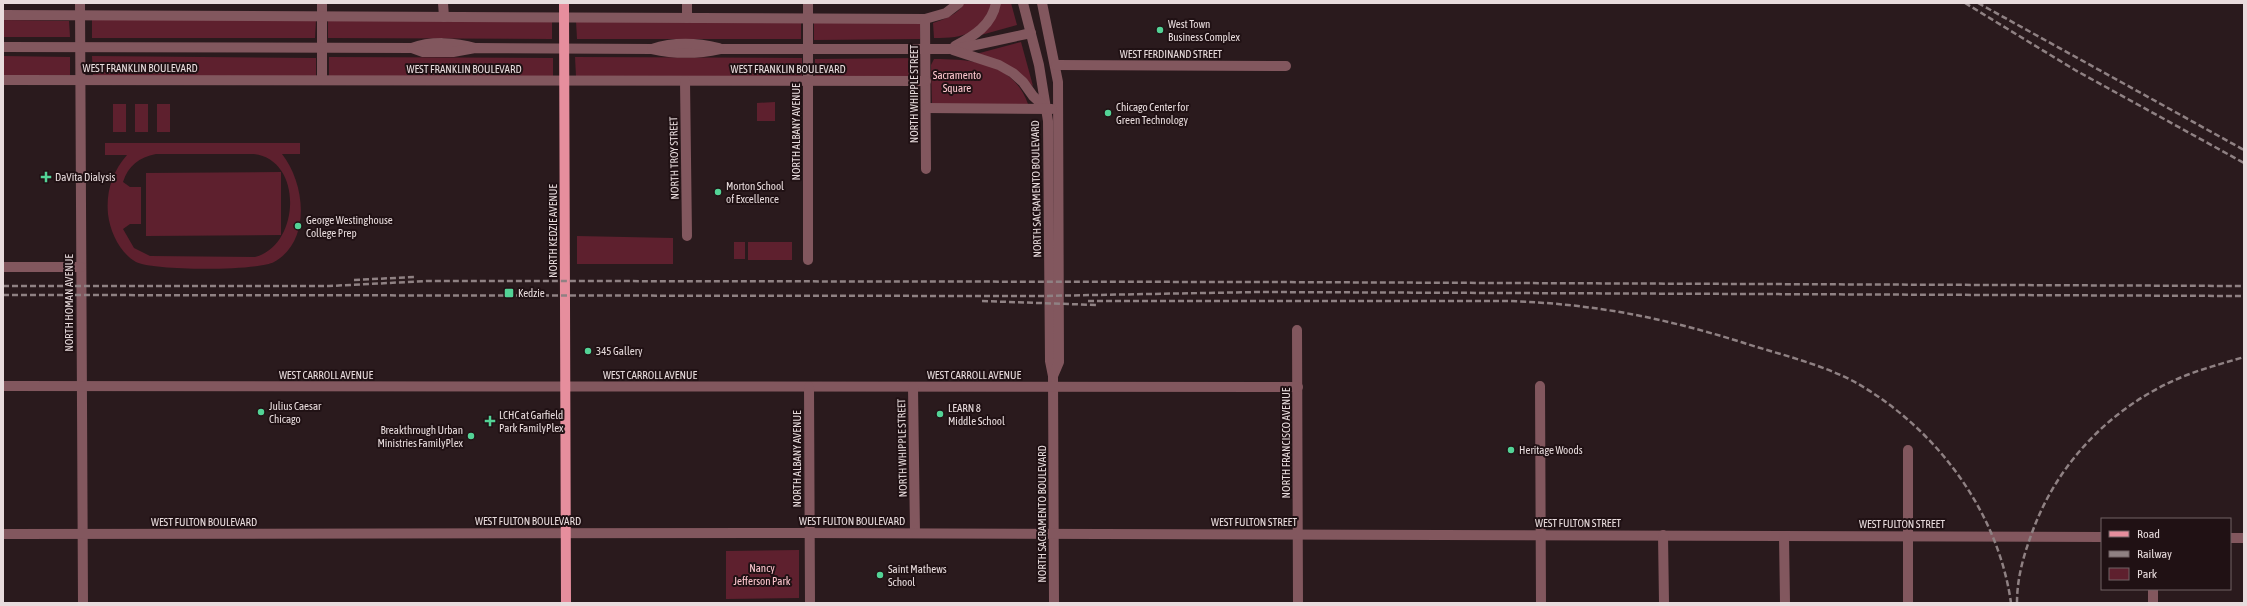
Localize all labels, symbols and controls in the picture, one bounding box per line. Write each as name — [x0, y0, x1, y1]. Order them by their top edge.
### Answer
place label: West Town Business Complex — [1168, 18, 1240, 43]
marker: West Town Business Complex — [1155, 25, 1165, 35]
street label: NORTH WHIPPLE STREET — [908, 44, 920, 143]
street label: WEST FERDINAND STREET — [1120, 48, 1222, 60]
street label: WEST FRANKLIN BOULEVARD — [82, 62, 198, 74]
street label: WEST FRANKLIN BOULEVARD — [406, 63, 522, 75]
street label: WEST FRANKLIN BOULEVARD — [730, 63, 846, 75]
park label: Sacramento Square — [933, 69, 981, 94]
street label: NORTH ALBANY AVENUE — [790, 83, 802, 181]
place label: Chicago Center for Green Technology — [1116, 101, 1189, 126]
marker: Chicago Center for Green Technology — [1103, 108, 1113, 118]
street label: NORTH TROY STREET — [667, 116, 681, 200]
street label: NORTH SACRAMENTO BOULEVARD — [1029, 120, 1043, 258]
marker: DaVita Dialysis — [40, 171, 52, 183]
place label: DaVita Dialysis — [55, 171, 116, 183]
place label: Morton School of Excellence — [726, 180, 784, 205]
street label: NORTH KEDZIE AVENUE — [547, 184, 559, 278]
marker: Morton School of Excellence — [713, 187, 723, 197]
place label: George Westinghouse College Prep — [306, 214, 393, 239]
marker: George Westinghouse College Prep — [293, 221, 303, 231]
street label: NORTH HOMAN AVENUE — [63, 254, 75, 352]
marker: Kedzie — [503, 287, 515, 299]
place label: Kedzie — [518, 287, 545, 299]
place label: 345 Gallery — [596, 345, 643, 357]
marker: 345 Gallery — [583, 346, 593, 356]
street label: WEST CARROLL AVENUE — [279, 369, 373, 381]
street label: WEST CARROLL AVENUE — [603, 369, 697, 381]
street label: WEST CARROLL AVENUE — [927, 369, 1021, 381]
street label: NORTH FRANCISCO AVENUE — [1280, 387, 1292, 498]
street label: NORTH WHIPPLE STREET — [895, 398, 909, 497]
place label: Julius Caesar Chicago — [269, 400, 322, 425]
place label: LEARN 8 Middle School — [948, 402, 1005, 427]
marker: Julius Caesar Chicago — [256, 407, 266, 417]
place label: LCHC at Garfield Park FamilyPlex — [499, 409, 564, 434]
marker: LEARN 8 Middle School — [935, 409, 945, 419]
street label: NORTH ALBANY AVENUE — [791, 410, 803, 508]
marker: LCHC at Garfield Park FamilyPlex — [484, 415, 496, 427]
place label: Breakthrough Urban Ministries FamilyPlex — [377, 424, 464, 449]
marker: Breakthrough Urban Ministries FamilyPlex — [466, 431, 476, 441]
place label: Heritage Woods — [1519, 444, 1583, 456]
street label: NORTH SACRAMENTO BOULEVARD — [1036, 445, 1048, 583]
marker: Heritage Woods — [1506, 445, 1516, 455]
street label: WEST FULTON BOULEVARD — [475, 515, 581, 527]
street label: WEST FULTON BOULEVARD — [799, 515, 905, 527]
street label: WEST FULTON BOULEVARD — [151, 516, 257, 528]
street label: WEST FULTON STREET — [1211, 516, 1297, 528]
street label: WEST FULTON STREET — [1535, 517, 1621, 529]
street label: WEST FULTON STREET — [1859, 518, 1945, 530]
legend — [2101, 518, 2231, 590]
text: Road — [2137, 527, 2160, 541]
text: Railway — [2137, 547, 2172, 561]
park label: Nancy Jefferson Park — [734, 562, 791, 587]
place label: Saint Mathews School — [888, 563, 947, 588]
text: Park — [2137, 567, 2158, 581]
marker: Saint Mathews School — [875, 570, 885, 580]

